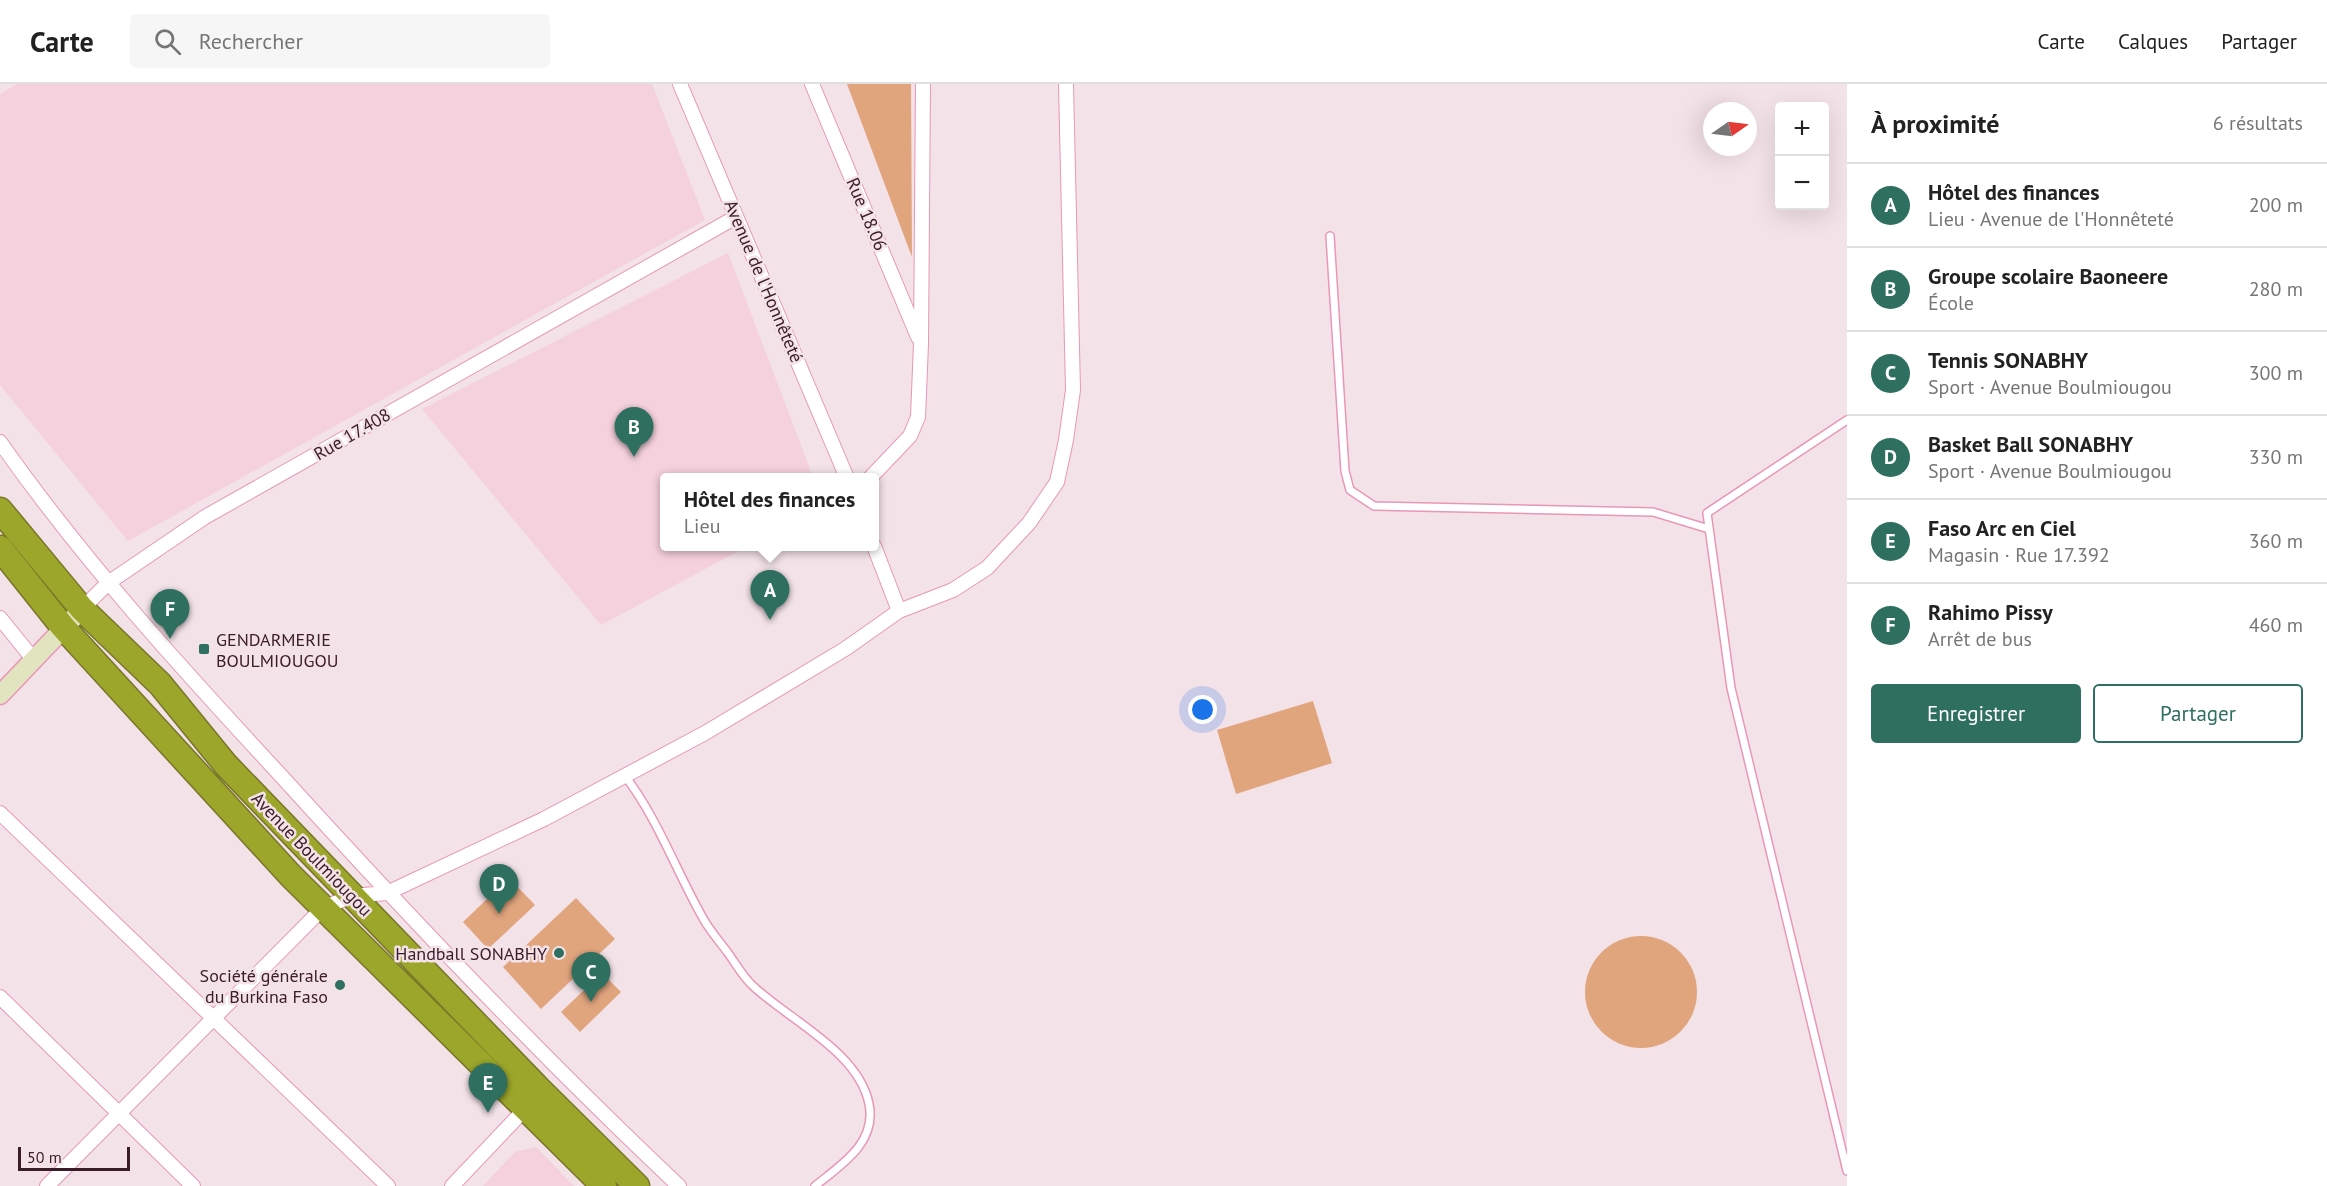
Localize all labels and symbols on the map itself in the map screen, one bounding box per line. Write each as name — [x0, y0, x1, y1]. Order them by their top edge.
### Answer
north arrow — [1703, 102, 1757, 156]
street label: Rue 18.06 — [841, 174, 893, 254]
street label: Avenue de l'Honnêteté — [719, 196, 809, 366]
street label: Rue 17.408 — [309, 403, 395, 465]
pin: B — [614, 408, 654, 457]
pin: A — [750, 570, 790, 620]
pin: F — [150, 590, 190, 639]
place label: GENDARMERIE BOULMIOUGOU — [216, 628, 338, 672]
marker: GENDARMERIE BOULMIOUGOU — [197, 642, 211, 656]
your location — [1188, 695, 1217, 724]
street label: Avenue Boulmiougou — [247, 787, 377, 921]
pin: D — [480, 864, 518, 914]
place label: Handball SONABHY — [395, 942, 547, 965]
marker: Handball SONABHY — [552, 946, 566, 960]
pin: C — [572, 952, 610, 1002]
place label: Société générale du Burkina Faso — [200, 964, 328, 1008]
marker: Société générale du Burkina Faso — [333, 978, 347, 992]
pin: E — [468, 1064, 508, 1113]
scale bar — [18, 1144, 130, 1172]

